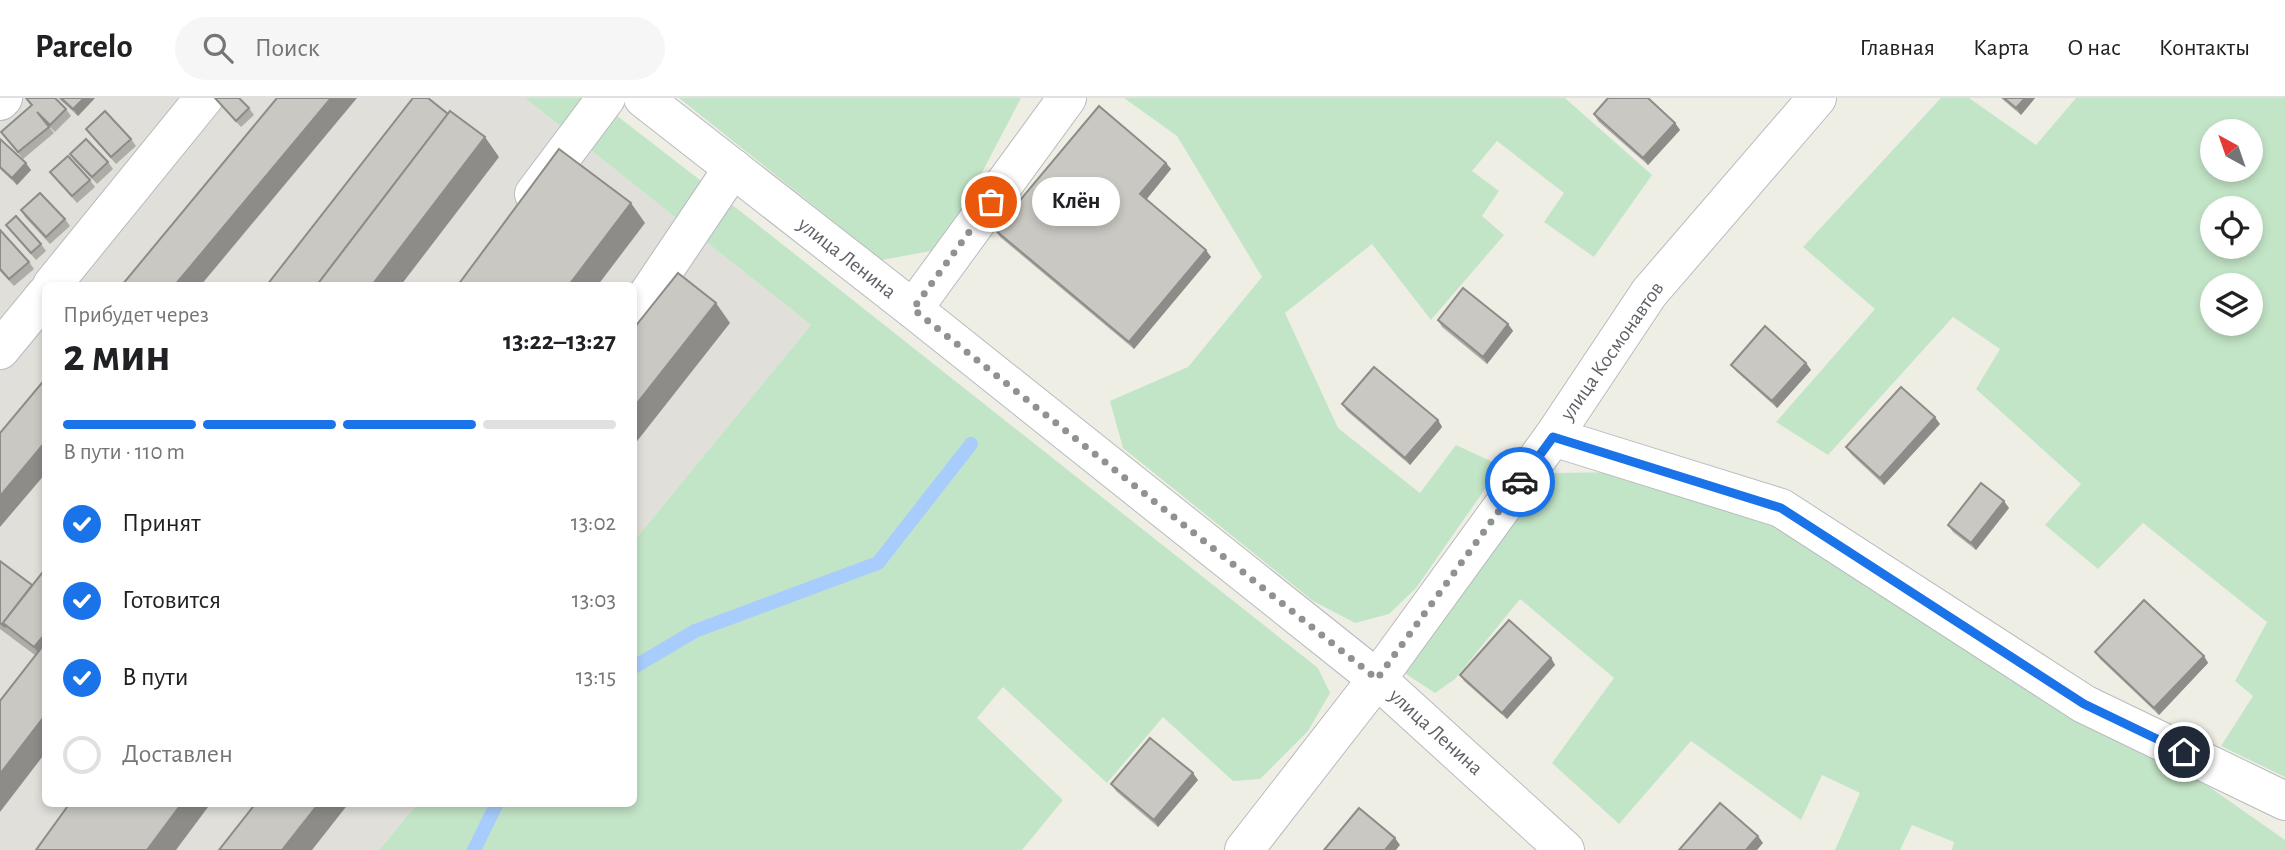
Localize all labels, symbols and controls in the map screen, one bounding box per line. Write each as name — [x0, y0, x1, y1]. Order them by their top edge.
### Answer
search box — [175, 17, 665, 80]
icon: search — [199, 29, 237, 67]
text: Parcelo — [35, 31, 133, 64]
text: Поиск — [255, 35, 320, 61]
text: Главная — [1860, 36, 1935, 60]
text: Карта — [1973, 36, 2029, 60]
text: О нас — [2067, 36, 2121, 60]
text: Контакты — [2159, 36, 2250, 60]
north arrow — [2200, 119, 2263, 182]
map controls — [2200, 119, 2263, 336]
pin — [961, 172, 1021, 232]
callout: Клён — [1033, 178, 1120, 226]
icon: bag — [972, 183, 1010, 221]
text: Клён — [1051, 190, 1101, 213]
button: locate — [2200, 196, 2263, 259]
street label: улица Ленина — [793, 213, 900, 303]
button: layers — [2200, 273, 2263, 336]
street label: улица Космонавтов — [1556, 278, 1668, 425]
text: Прибудет через — [63, 304, 209, 327]
text: 13:22–13:27 — [503, 328, 616, 354]
text: 2 мин — [63, 333, 171, 379]
text: В пути · 110 m — [63, 441, 185, 464]
courier — [1485, 447, 1555, 517]
icon: car — [1501, 463, 1539, 501]
icon: check — [63, 505, 101, 543]
text: Принят — [122, 510, 201, 536]
text: 13:02 — [571, 512, 616, 535]
icon: check — [63, 582, 101, 620]
text: Готовится — [122, 587, 221, 613]
text: 13:03 — [572, 589, 616, 612]
icon: check — [63, 659, 101, 697]
text: В пути — [122, 664, 188, 690]
text: 13:15 — [576, 666, 616, 689]
street label: улица Ленина — [1384, 684, 1487, 780]
pin — [2154, 722, 2214, 782]
icon: home — [2165, 733, 2203, 771]
text: Доставлен — [122, 741, 233, 767]

